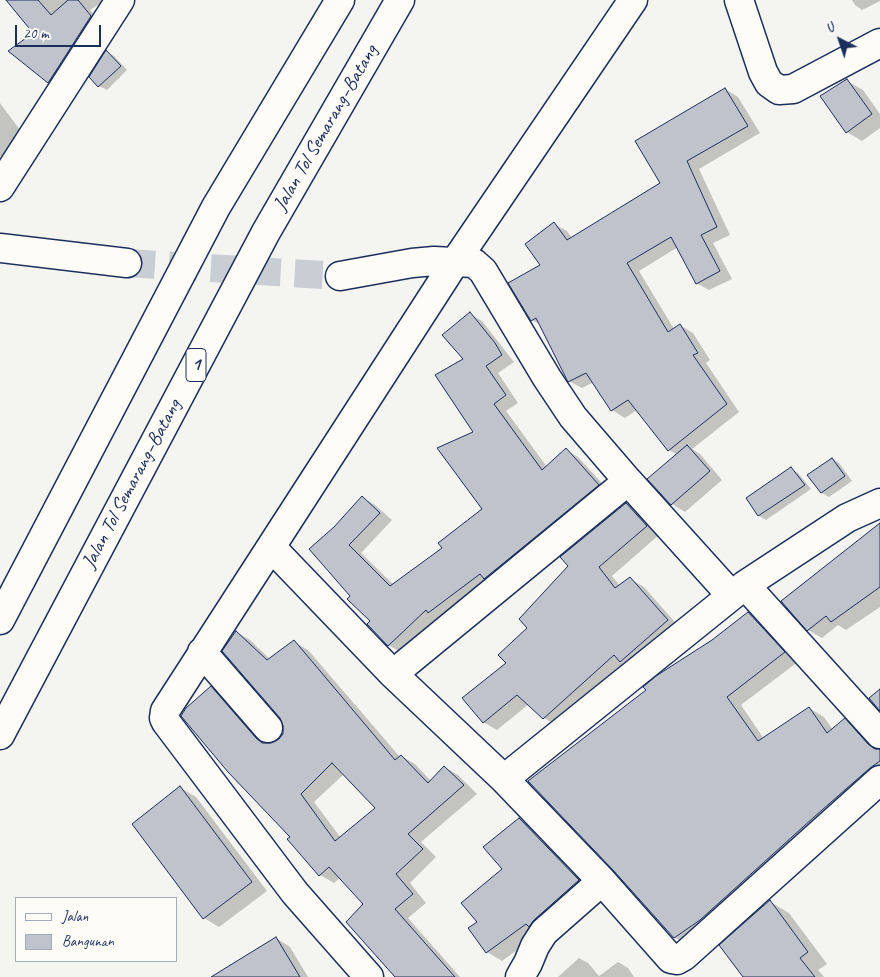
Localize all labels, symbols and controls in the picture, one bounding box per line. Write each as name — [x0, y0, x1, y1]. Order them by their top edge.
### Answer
scale bar — [18, 15, 104, 47]
north arrow — [815, 15, 865, 65]
text: U — [822, 20, 838, 37]
text: 20 m — [23, 24, 49, 43]
street label: Jalan Tol Semarang–Batang — [269, 41, 383, 215]
road number: 1 — [186, 348, 206, 382]
street label: Jalan Tol Semarang–Batang — [77, 395, 187, 573]
legend — [15, 897, 178, 962]
text: Jalan — [62, 907, 88, 926]
text: Bangunan — [62, 932, 114, 951]

